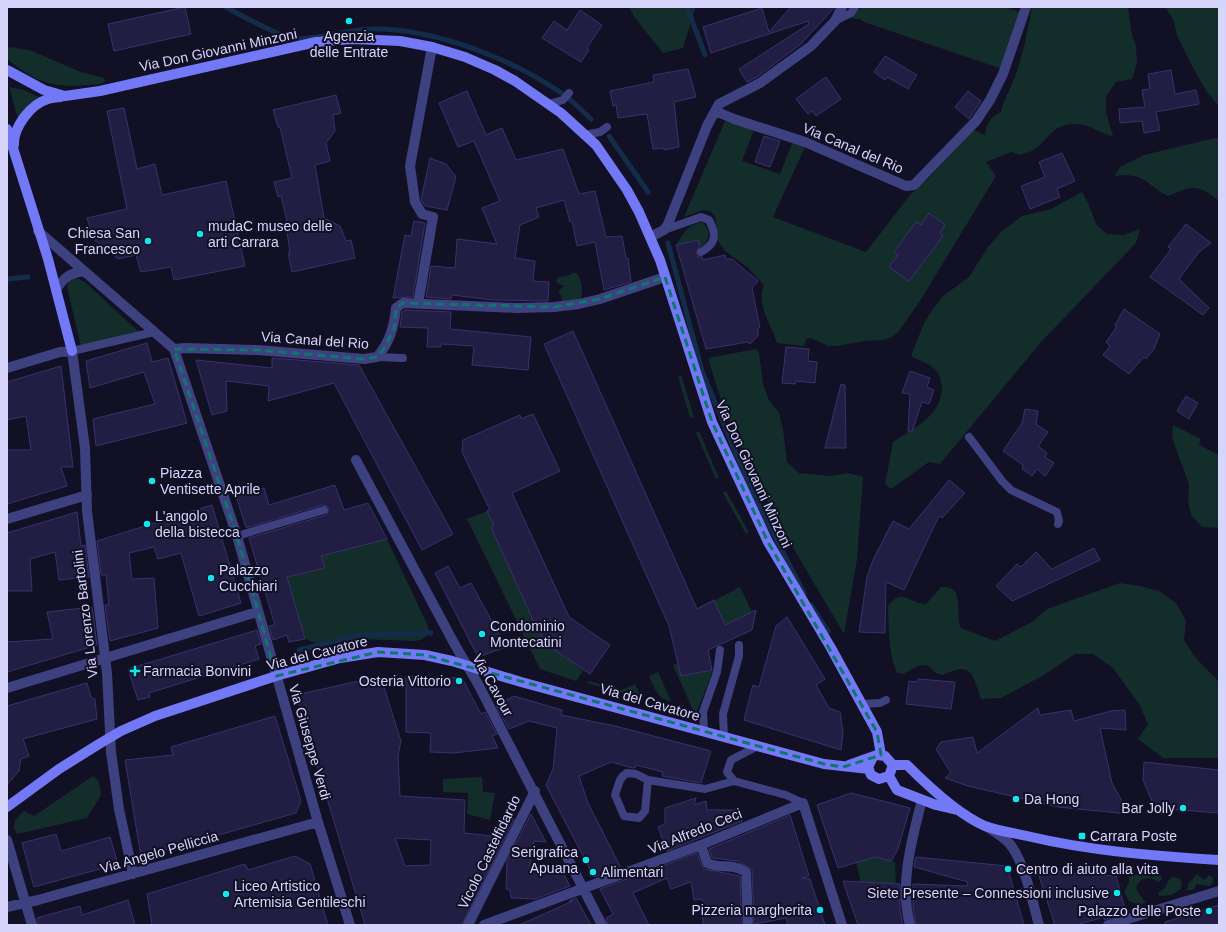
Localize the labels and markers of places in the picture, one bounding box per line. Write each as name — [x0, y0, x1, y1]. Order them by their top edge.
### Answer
marker: Agenzia delle Entrate — [344, 16, 354, 26]
place label: Agenzia delle Entrate — [310, 28, 389, 60]
place label: mudaC museo delle arti Carrara — [208, 218, 333, 250]
place label: Chiesa San Francesco — [68, 225, 140, 257]
marker: mudaC museo delle arti Carrara — [195, 229, 205, 239]
marker: Chiesa San Francesco — [143, 236, 153, 246]
place label: Piazza Ventisette Aprile — [160, 465, 261, 497]
marker: Piazza Ventisette Aprile — [147, 476, 157, 486]
place label: L'angolo della bistecca — [155, 508, 240, 540]
marker: L'angolo della bistecca — [142, 519, 152, 529]
place label: Palazzo Cucchiari — [219, 562, 277, 594]
marker: Palazzo Cucchiari — [206, 573, 216, 583]
place label: Condominio Montecatini — [490, 618, 565, 650]
marker: Condominio Montecatini — [477, 629, 487, 639]
place label: Farmacia Bonvini — [143, 663, 251, 679]
marker: Farmacia Bonvini — [130, 666, 140, 676]
place label: Osteria Vittorio — [359, 673, 451, 689]
marker: Osteria Vittorio — [454, 676, 464, 686]
place label: Da Hong — [1024, 791, 1079, 807]
marker: Da Hong — [1011, 794, 1021, 804]
place label: Bar Jolly — [1121, 800, 1175, 816]
marker: Bar Jolly — [1178, 803, 1188, 813]
place label: Carrara Poste — [1090, 828, 1177, 844]
marker: Carrara Poste — [1077, 831, 1087, 841]
place label: Serigrafica Apuana — [511, 844, 578, 876]
marker: Serigrafica Apuana — [581, 855, 591, 865]
place label: Centro di aiuto alla vita — [1016, 861, 1159, 877]
place label: Alimentari — [601, 864, 663, 880]
marker: Centro di aiuto alla vita — [1003, 864, 1013, 874]
marker: Alimentari — [588, 867, 598, 877]
place label: Liceo Artistico Artemisia Gentileschi — [234, 878, 366, 910]
place label: Siete Presente – Connessioni inclusive — [867, 885, 1109, 901]
marker: Siete Presente – Connessioni inclusive — [1112, 888, 1122, 898]
marker: Liceo Artistico Artemisia Gentileschi — [221, 889, 231, 899]
place label: Pizzeria margherita — [691, 902, 812, 918]
place label: Palazzo delle Poste — [1078, 903, 1201, 919]
marker: Pizzeria margherita — [815, 905, 825, 915]
marker: Palazzo delle Poste — [1204, 906, 1214, 916]

